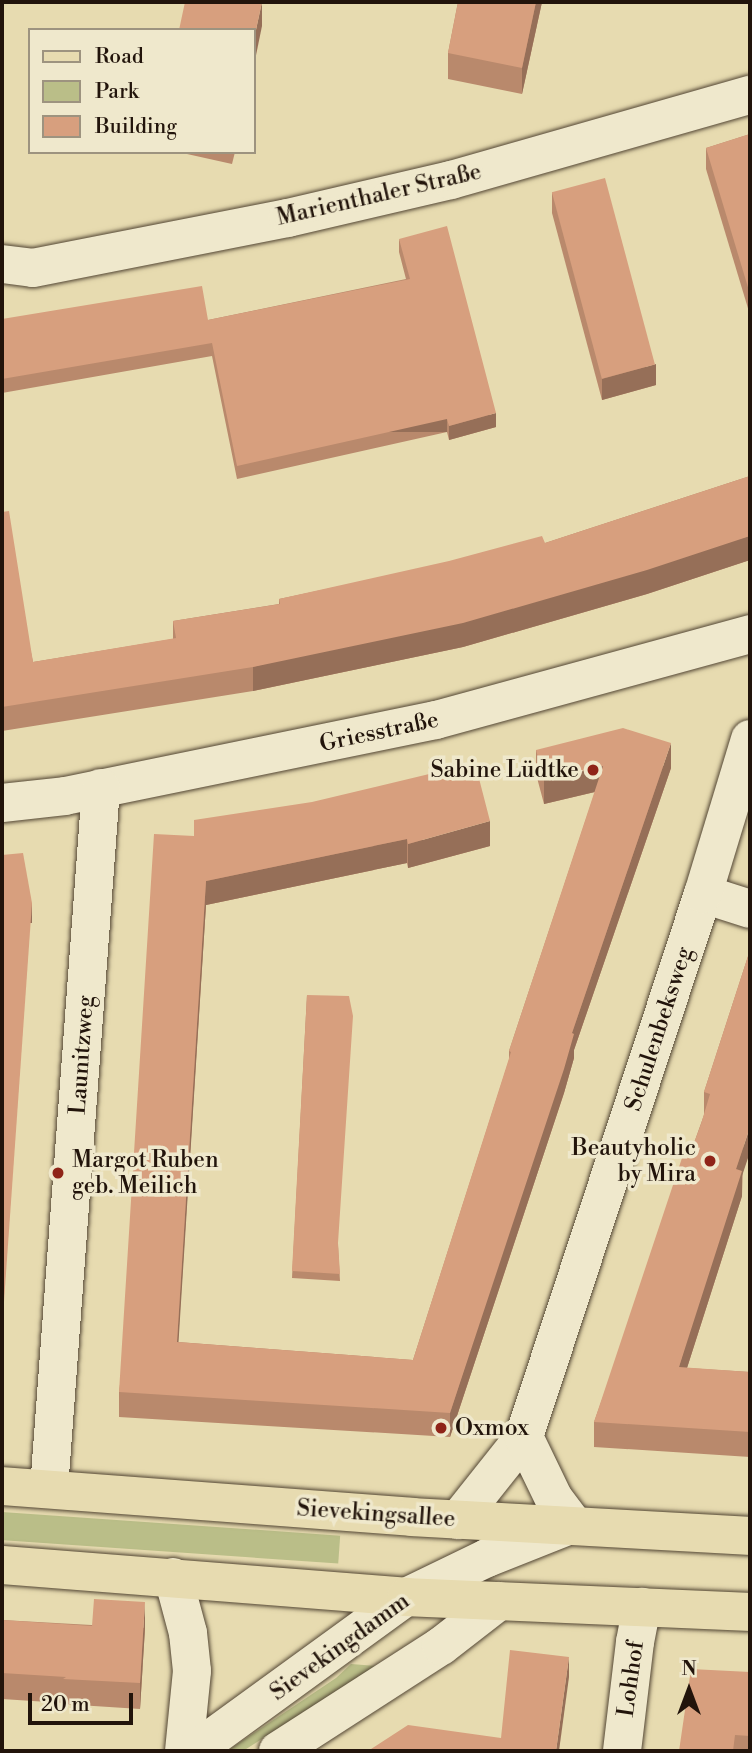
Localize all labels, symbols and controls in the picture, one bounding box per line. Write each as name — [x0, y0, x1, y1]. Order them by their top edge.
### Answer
legend — [28, 28, 256, 154]
text: Road — [95, 44, 144, 70]
text: Park — [95, 79, 139, 105]
text: Building — [95, 114, 177, 140]
street label: Marienthaler Straße — [274, 158, 484, 232]
street label: Griesstraße — [317, 706, 441, 758]
place label: Sabine Lüdtke — [430, 756, 579, 784]
marker: Sabine Lüdtke — [585, 762, 601, 778]
street label: Schulenbeksweg — [619, 943, 699, 1115]
street label: Launitzweg — [64, 994, 100, 1116]
place label: Beautyholic by Mira — [572, 1134, 696, 1188]
place label: Margot Ruben geb. Meilich — [72, 1146, 219, 1200]
marker: Beautyholic by Mira — [702, 1153, 718, 1169]
marker: Margot Ruben geb. Meilich — [50, 1165, 66, 1181]
place label: Oxmox — [455, 1414, 529, 1442]
marker: Oxmox — [433, 1420, 449, 1436]
street label: Sievekingsallee — [296, 1495, 456, 1533]
street label: Sievekingdamm — [265, 1587, 415, 1707]
street label: Lohhof — [612, 1639, 650, 1719]
north arrow — [654, 1655, 724, 1725]
text: N — [681, 1657, 697, 1681]
scale bar — [32, 1680, 136, 1724]
text: 20 m — [41, 1692, 90, 1718]

